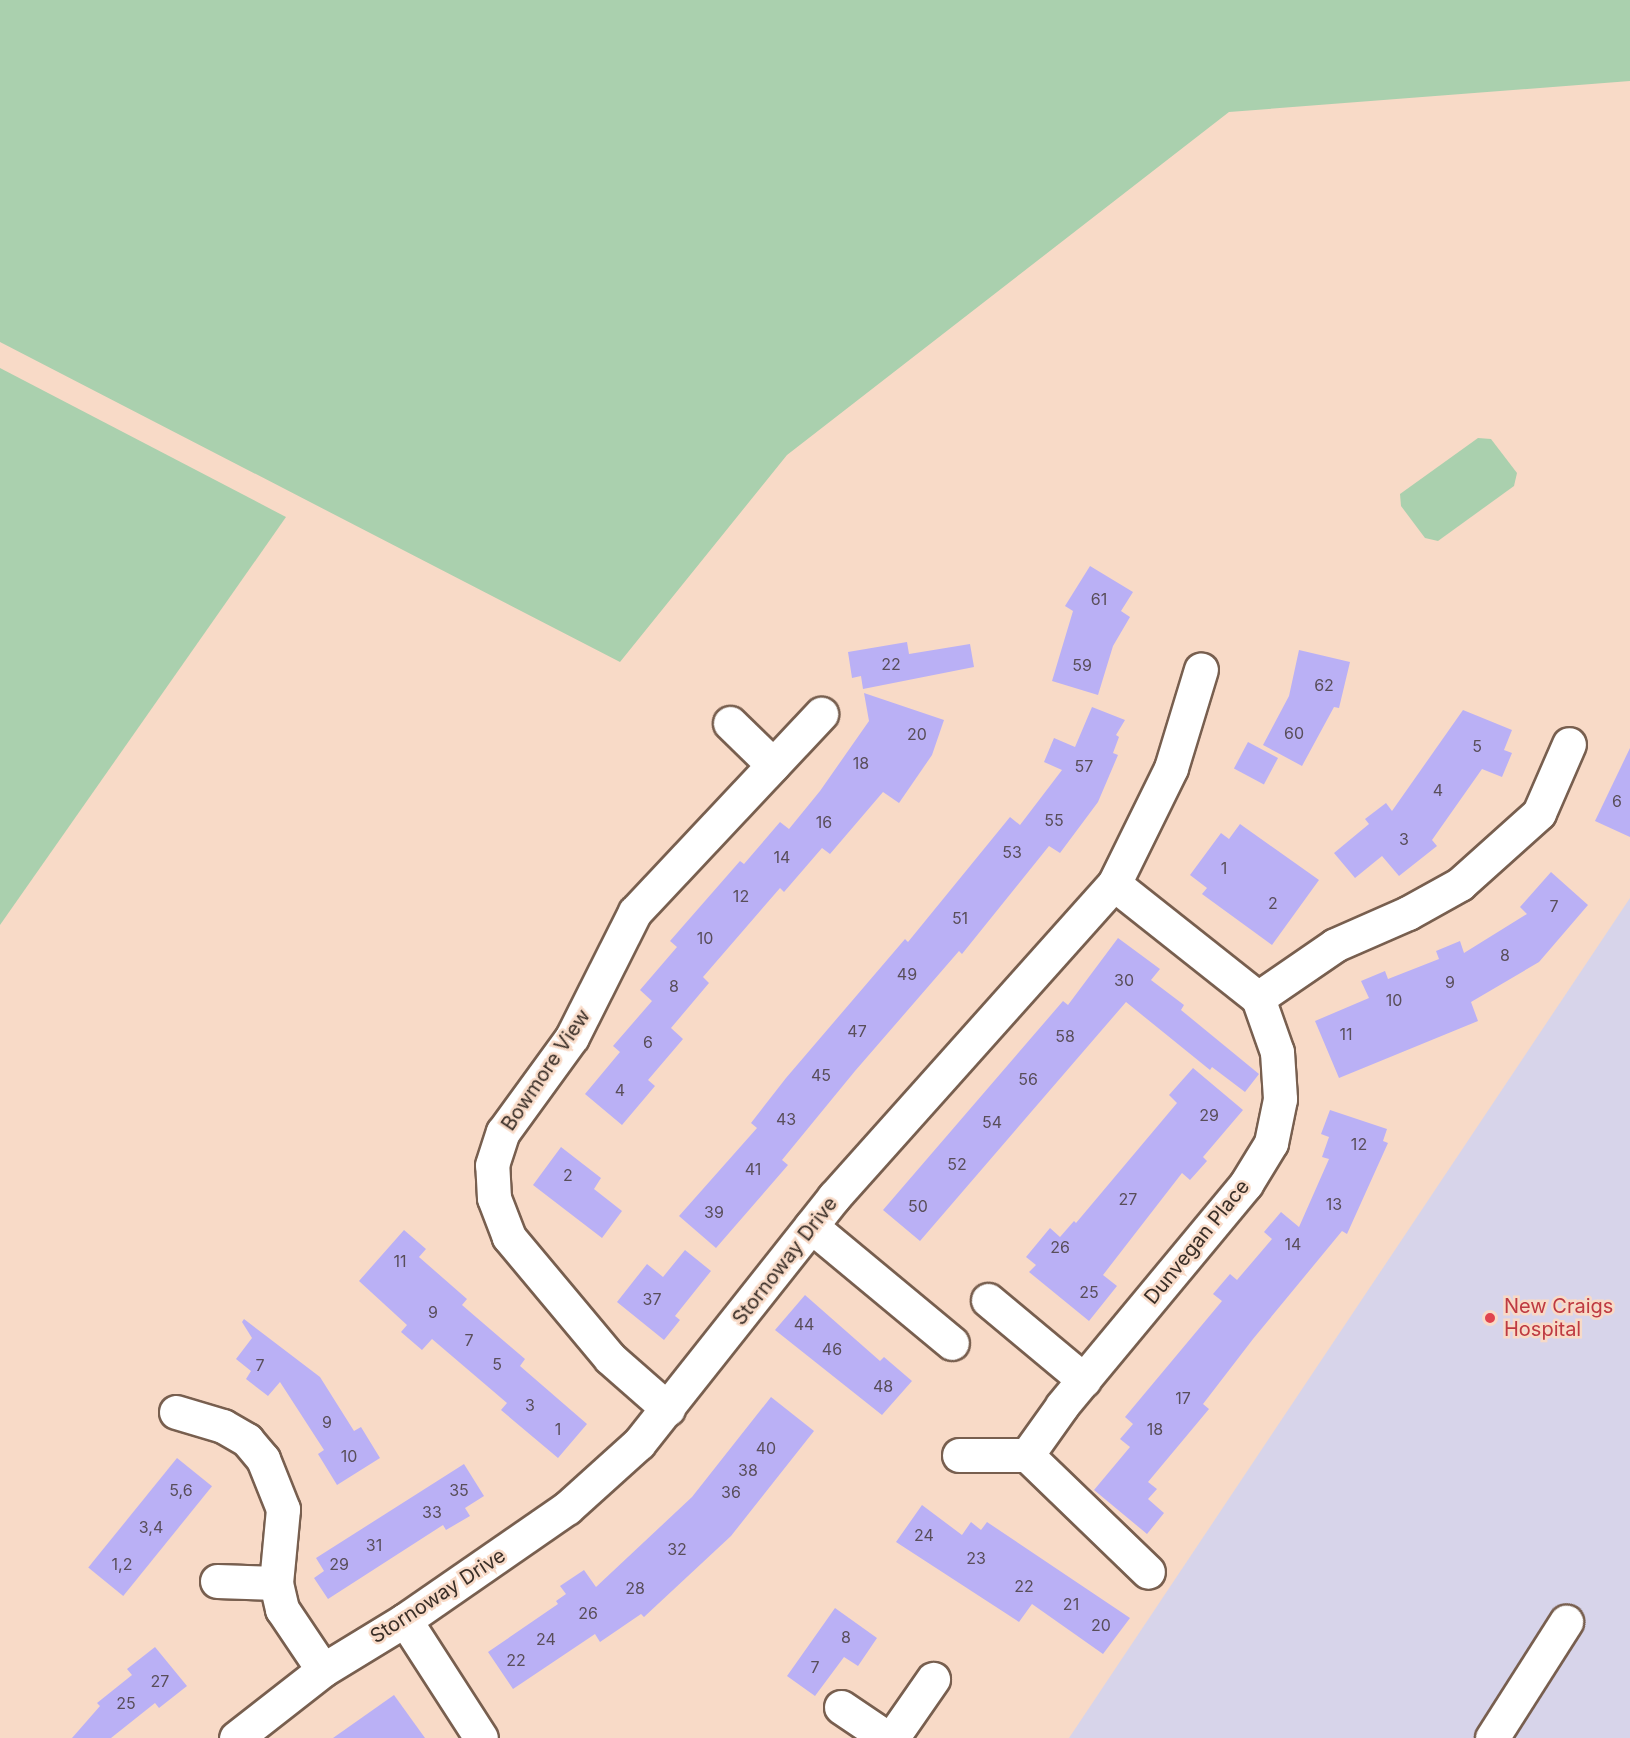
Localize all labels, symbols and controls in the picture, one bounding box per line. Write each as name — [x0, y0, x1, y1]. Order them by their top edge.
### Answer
house number: 61 — [1091, 589, 1107, 609]
house number: 22 — [881, 654, 901, 674]
house number: 59 — [1072, 655, 1092, 675]
house number: 62 — [1314, 675, 1334, 695]
house number: 60 — [1284, 723, 1304, 743]
house number: 20 — [907, 724, 927, 744]
house number: 5 — [1472, 736, 1482, 756]
house number: 18 — [853, 753, 869, 773]
house number: 57 — [1075, 756, 1093, 776]
house number: 4 — [1433, 780, 1443, 800]
house number: 6 — [1612, 791, 1622, 811]
house number: 55 — [1044, 810, 1064, 830]
house number: 16 — [816, 812, 832, 832]
house number: 3 — [1399, 829, 1409, 849]
house number: 53 — [1002, 842, 1022, 862]
house number: 14 — [774, 847, 790, 867]
house number: 1 — [1221, 858, 1227, 878]
house number: 12 — [733, 886, 749, 906]
house number: 2 — [1268, 893, 1278, 913]
house number: 7 — [1549, 896, 1559, 916]
house number: 51 — [952, 908, 968, 928]
house number: 10 — [697, 928, 713, 948]
house number: 8 — [1500, 945, 1510, 965]
house number: 49 — [897, 964, 917, 984]
house number: 30 — [1114, 970, 1134, 990]
house number: 9 — [1445, 972, 1455, 992]
house number: 8 — [669, 976, 679, 996]
house number: 10 — [1386, 990, 1402, 1010]
street label: Bowmore View — [497, 1005, 595, 1135]
house number: 47 — [847, 1021, 867, 1041]
house number: 11 — [1339, 1024, 1353, 1044]
house number: 58 — [1055, 1026, 1075, 1046]
house number: 6 — [643, 1032, 653, 1052]
house number: 45 — [811, 1065, 831, 1085]
house number: 56 — [1018, 1069, 1038, 1089]
house number: 4 — [615, 1080, 625, 1100]
house number: 29 — [1199, 1105, 1219, 1125]
house number: 43 — [776, 1109, 796, 1129]
house number: 54 — [982, 1112, 1002, 1132]
house number: 12 — [1351, 1134, 1367, 1154]
house number: 52 — [947, 1154, 967, 1174]
house number: 41 — [745, 1159, 761, 1179]
house number: 2 — [563, 1165, 573, 1185]
street label: Dunvegan Place — [1139, 1175, 1255, 1309]
house number: 27 — [1119, 1189, 1137, 1209]
street label: Stornoway Drive — [727, 1192, 843, 1330]
house number: 13 — [1326, 1194, 1342, 1214]
house number: 50 — [908, 1196, 928, 1216]
house number: 39 — [704, 1202, 724, 1222]
house number: 14 — [1285, 1234, 1301, 1254]
house number: 26 — [1050, 1237, 1070, 1257]
house number: 11 — [393, 1251, 407, 1271]
house number: 25 — [1079, 1282, 1099, 1302]
house number: 37 — [643, 1289, 661, 1309]
place label: New Craigs Hospital — [1504, 1294, 1613, 1341]
house number: 9 — [428, 1302, 438, 1322]
marker: New Craigs Hospital — [1481, 1309, 1499, 1327]
house number: 44 — [794, 1314, 814, 1334]
house number: 7 — [464, 1330, 474, 1350]
house number: 46 — [822, 1339, 842, 1359]
house number: 5 — [492, 1354, 502, 1374]
house number: 7 — [255, 1355, 265, 1375]
house number: 48 — [873, 1376, 893, 1396]
house number: 17 — [1175, 1388, 1191, 1408]
house number: 3 — [525, 1395, 535, 1415]
house number: 9 — [322, 1412, 332, 1432]
house number: 1 — [555, 1419, 561, 1439]
house number: 18 — [1147, 1419, 1163, 1439]
house number: 40 — [756, 1438, 776, 1458]
house number: 10 — [341, 1446, 357, 1466]
house number: 38 — [738, 1460, 758, 1480]
house number: 5,6 — [169, 1480, 193, 1500]
house number: 35 — [449, 1480, 469, 1500]
house number: 36 — [721, 1482, 741, 1502]
house number: 33 — [422, 1502, 442, 1522]
house number: 3,4 — [139, 1517, 163, 1537]
house number: 24 — [914, 1525, 934, 1545]
house number: 31 — [366, 1535, 382, 1555]
house number: 32 — [667, 1539, 687, 1559]
street label: Stornoway Drive — [366, 1543, 510, 1649]
house number: 23 — [966, 1548, 986, 1568]
house number: 1,2 — [112, 1554, 132, 1574]
house number: 29 — [329, 1554, 349, 1574]
house number: 22 — [1014, 1576, 1034, 1596]
house number: 28 — [625, 1578, 645, 1598]
house number: 21 — [1063, 1594, 1079, 1614]
house number: 26 — [578, 1603, 598, 1623]
house number: 20 — [1091, 1615, 1111, 1635]
house number: 8 — [841, 1627, 851, 1647]
house number: 24 — [536, 1629, 556, 1649]
house number: 22 — [506, 1650, 526, 1670]
house number: 7 — [810, 1657, 820, 1677]
house number: 27 — [151, 1671, 169, 1691]
house number: 25 — [116, 1693, 136, 1713]

